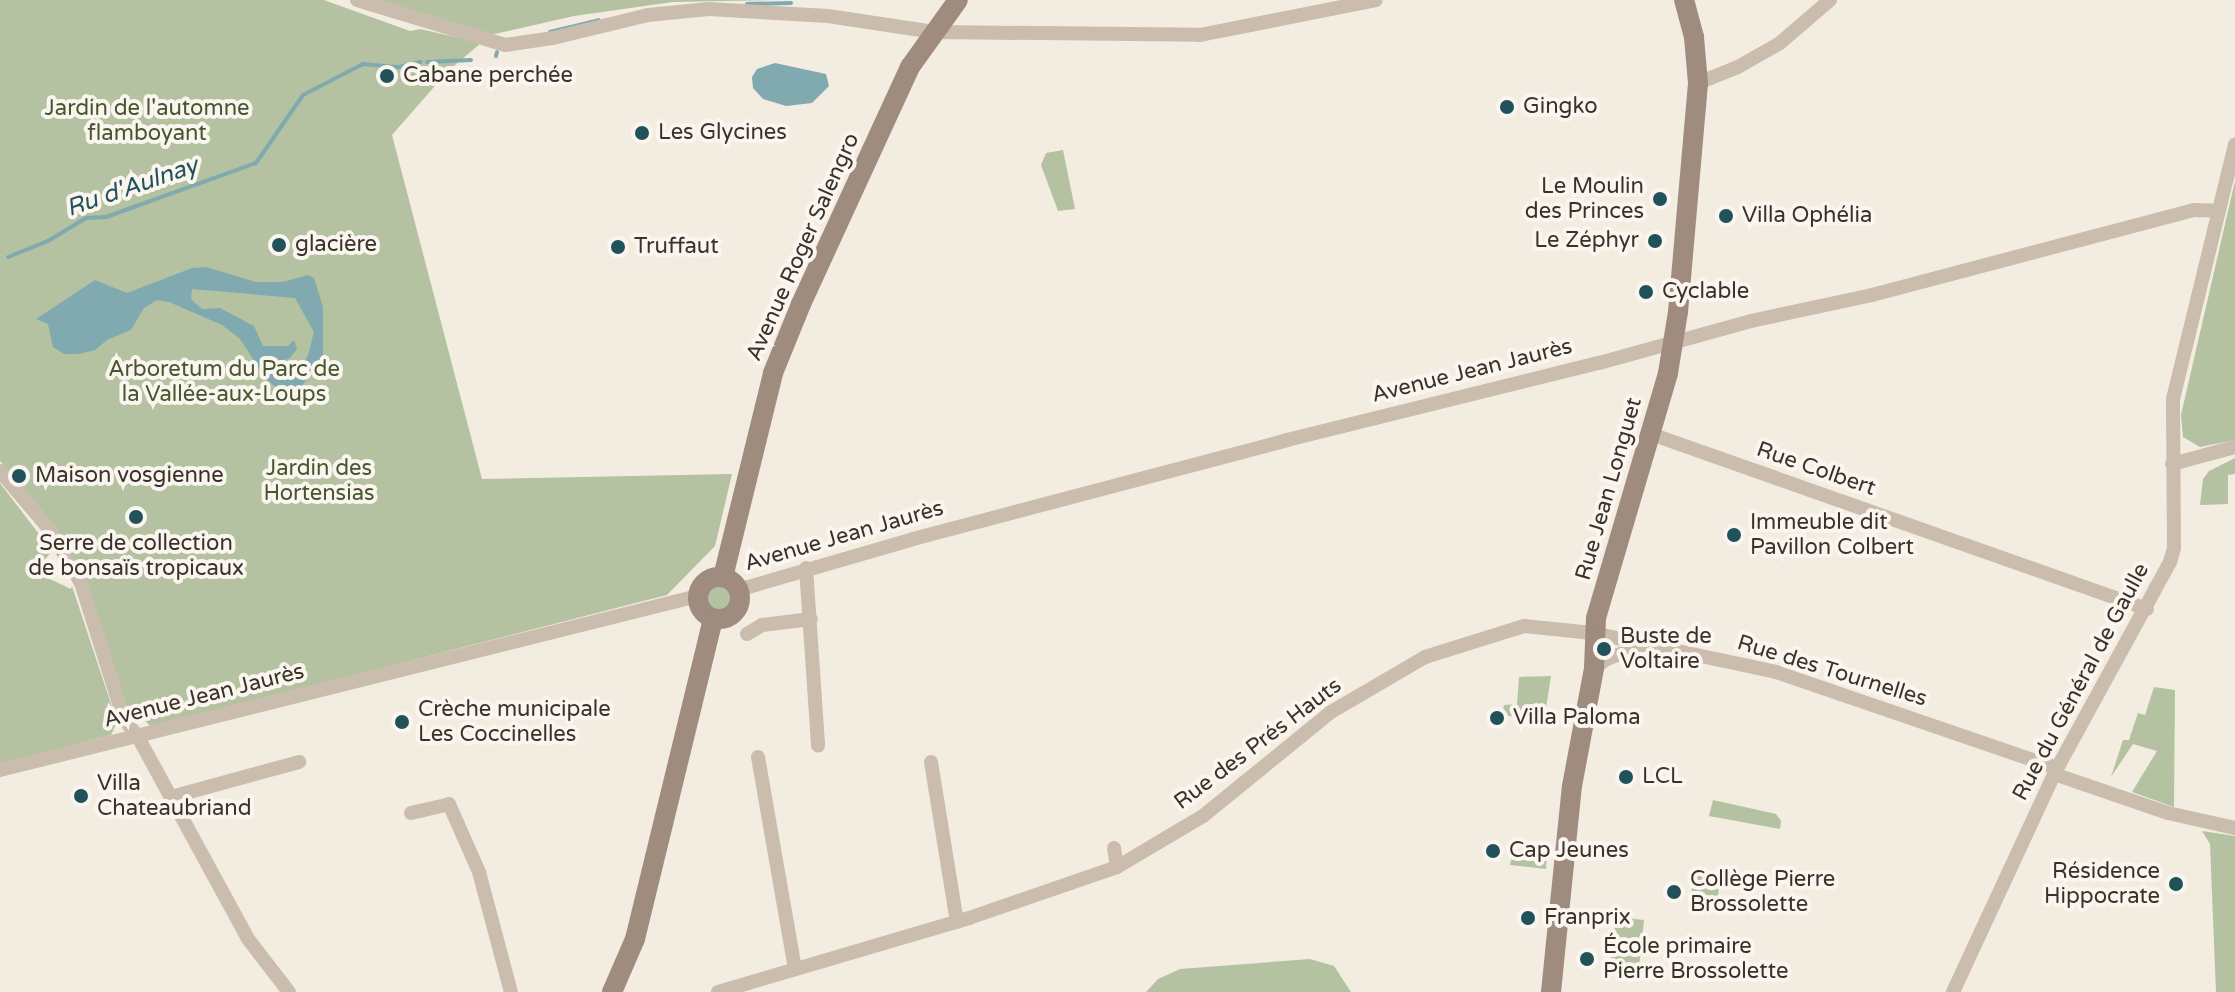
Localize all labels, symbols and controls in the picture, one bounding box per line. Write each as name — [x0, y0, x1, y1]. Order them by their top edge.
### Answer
place label: Cabane perchée — [403, 63, 573, 89]
marker: Cabane perchée — [378, 67, 396, 85]
place label: Gingko — [1523, 94, 1598, 120]
park label: Jardin de l'automne flamboyant — [45, 95, 249, 146]
marker: Gingko — [1498, 98, 1516, 116]
place label: Les Glycines — [658, 120, 787, 146]
marker: Les Glycines — [633, 124, 651, 142]
street label: Avenue Roger Salengro — [741, 129, 865, 365]
water label: Ru d'Aulnay — [62, 151, 202, 223]
place label: Le Moulin des Princes — [1525, 173, 1644, 224]
marker: Le Moulin des Princes — [1651, 190, 1669, 208]
place label: Villa Ophélia — [1742, 203, 1872, 229]
marker: Villa Ophélia — [1717, 207, 1735, 225]
place label: Le Zéphyr — [1534, 228, 1639, 254]
place label: glacière — [295, 232, 377, 258]
marker: Le Zéphyr — [1646, 232, 1664, 250]
place label: Truffaut — [634, 234, 719, 260]
marker: glacière — [270, 236, 288, 254]
marker: Truffaut — [609, 238, 627, 256]
place label: Cyclable — [1662, 279, 1749, 305]
marker: Cyclable — [1637, 283, 1655, 301]
street label: Avenue Jean Jaurès — [1369, 333, 1575, 409]
park label: Arboretum du Parc de la Vallée-aux-Loups — [108, 356, 340, 408]
street label: Rue Jean Longuet — [1570, 395, 1648, 583]
street label: Rue Colbert — [1753, 436, 1879, 502]
park label: Jardin des Hortensias — [263, 455, 375, 506]
place label: Maison vosgienne — [35, 463, 224, 489]
marker: Maison vosgienne — [10, 467, 28, 485]
street label: Avenue Jean Jaurès — [742, 495, 946, 577]
marker: Serre de collection de bonsaïs tropicaux — [127, 508, 145, 526]
place label: Immeuble dit Pavillon Colbert — [1750, 509, 1914, 560]
marker: Immeuble dit Pavillon Colbert — [1725, 526, 1743, 544]
place label: Serre de collection de bonsaïs tropicaux — [28, 530, 244, 582]
street label: Rue du Général de Gaulle — [2007, 559, 2155, 805]
place label: Buste de Voltaire — [1620, 623, 1712, 674]
street label: Rue des Tournelles — [1734, 630, 1930, 712]
marker: Buste de Voltaire — [1595, 640, 1613, 658]
street label: Avenue Jean Jaurès — [101, 658, 307, 734]
street label: Rue des Prés Hauts — [1169, 673, 1347, 815]
place label: Crèche municipale Les Coccinelles — [418, 696, 611, 748]
place label: Villa Paloma — [1513, 705, 1641, 731]
marker: Villa Paloma — [1488, 709, 1506, 727]
marker: Crèche municipale Les Coccinelles — [393, 713, 411, 731]
place label: LCL — [1642, 764, 1683, 790]
marker: LCL — [1617, 768, 1635, 786]
place label: Villa Chateaubriand — [97, 770, 252, 822]
marker: Villa Chateaubriand — [72, 787, 90, 805]
place label: Cap Jeunes — [1509, 838, 1629, 864]
marker: Cap Jeunes — [1484, 842, 1502, 860]
place label: Résidence Hippocrate — [2044, 858, 2160, 910]
place label: Collège Pierre Brossolette — [1690, 866, 1835, 918]
marker: Résidence Hippocrate — [2167, 875, 2185, 893]
marker: Collège Pierre Brossolette — [1665, 883, 1683, 901]
place label: Franprix — [1544, 905, 1631, 931]
marker: Franprix — [1519, 909, 1537, 927]
place label: École primaire Pierre Brossolette — [1603, 933, 1788, 984]
marker: École primaire Pierre Brossolette — [1578, 950, 1596, 968]

